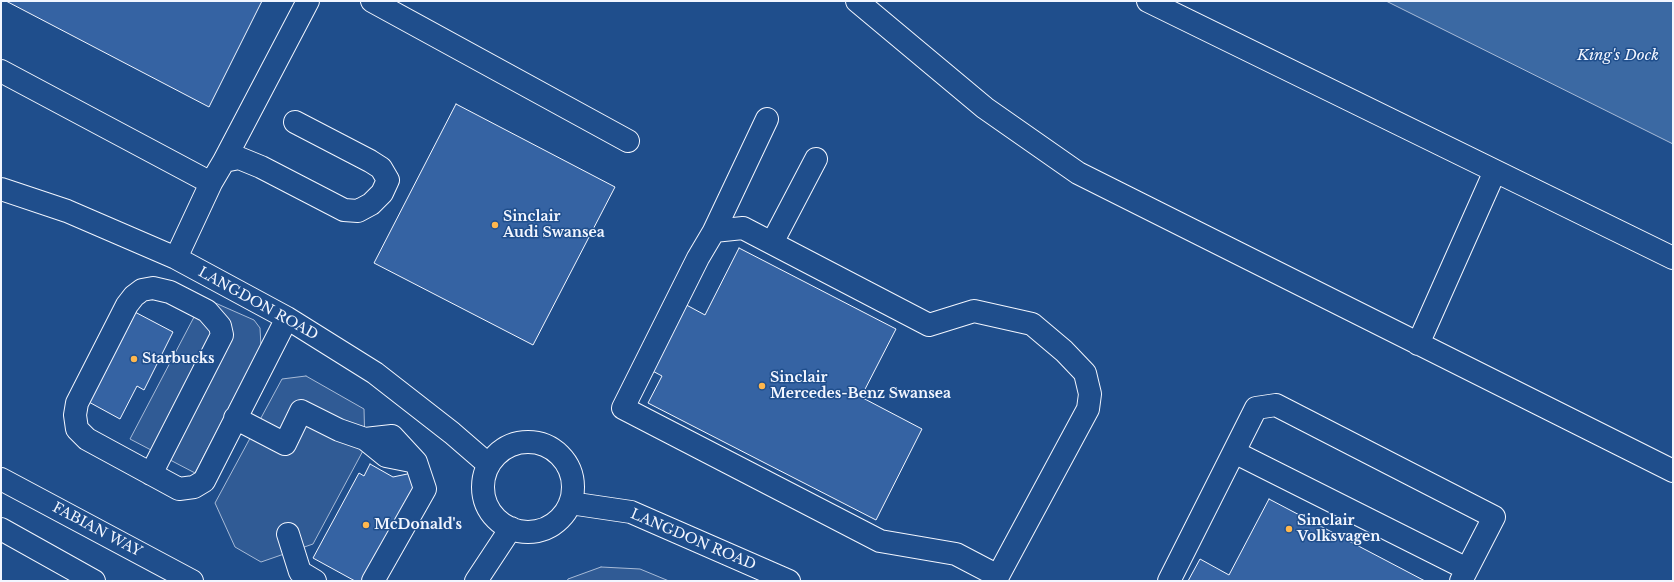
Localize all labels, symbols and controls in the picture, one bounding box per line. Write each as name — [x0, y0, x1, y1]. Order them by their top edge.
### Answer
water label: King's Dock — [1577, 47, 1659, 65]
place label: Sinclair Audi Swansea — [503, 209, 605, 242]
marker: Sinclair Audi Swansea — [490, 220, 500, 230]
street label: LANGDON ROAD — [195, 264, 321, 344]
place label: Starbucks — [142, 351, 215, 367]
marker: Starbucks — [129, 354, 139, 364]
place label: Sinclair Mercedes-Benz Swansea — [770, 370, 951, 402]
marker: Sinclair Mercedes-Benz Swansea — [757, 381, 767, 391]
street label: FABIAN WAY — [49, 499, 145, 561]
street label: LANGDON ROAD — [628, 506, 758, 574]
place label: Sinclair Volksvagen — [1297, 513, 1380, 546]
place label: McDonald's — [374, 517, 462, 533]
marker: McDonald's — [361, 520, 371, 530]
marker: Sinclair Volksvagen — [1284, 524, 1294, 534]

